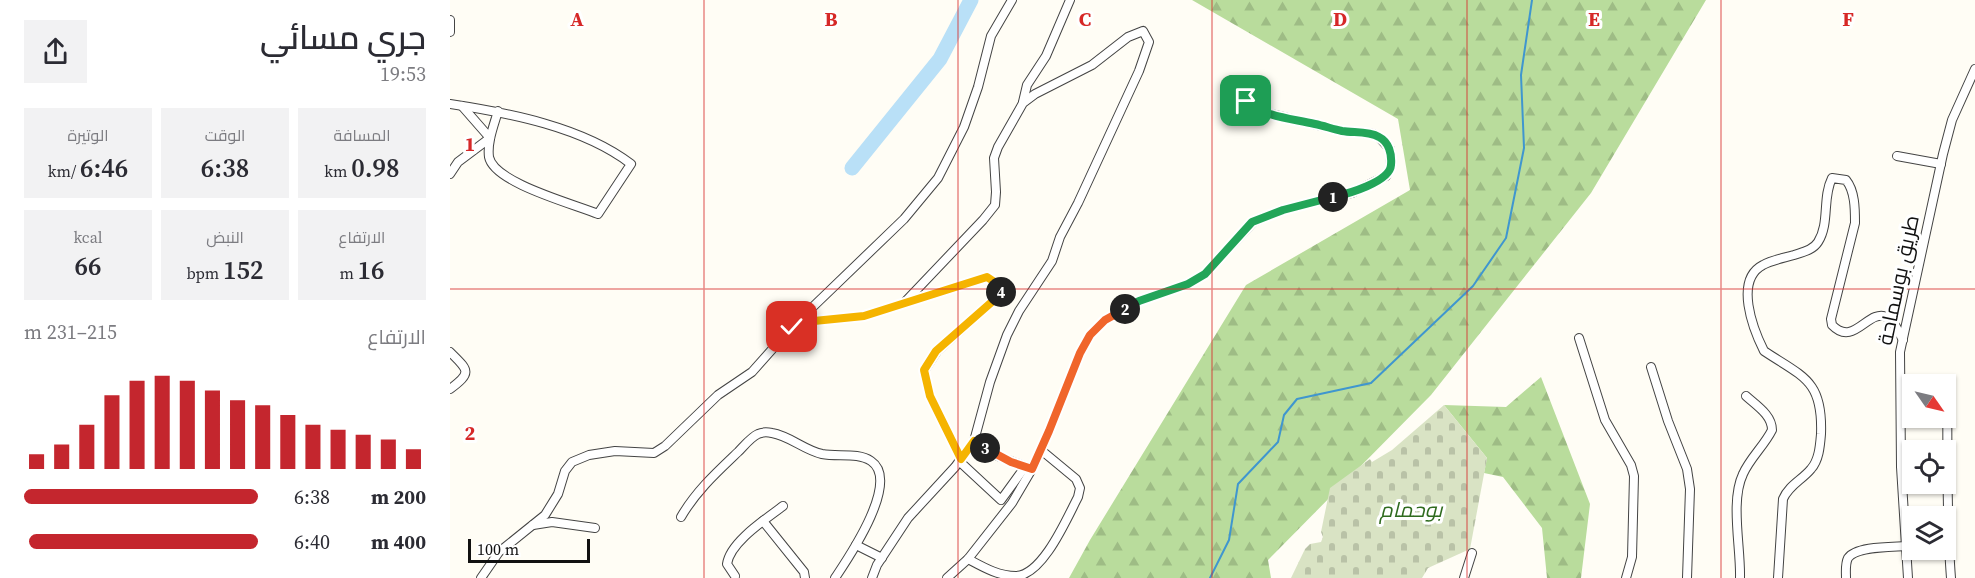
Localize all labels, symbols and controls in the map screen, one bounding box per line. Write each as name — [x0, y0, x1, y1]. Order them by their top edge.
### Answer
text: A — [570, 5, 584, 33]
text: B — [824, 5, 838, 33]
text: C — [1079, 5, 1091, 33]
text: D — [1333, 5, 1347, 33]
text: E — [1588, 5, 1600, 33]
text: F — [1842, 5, 1854, 33]
text: جري مسائي — [260, 15, 426, 60]
button: share — [24, 20, 87, 83]
text: 19:53 — [380, 60, 426, 88]
pin — [1220, 75, 1271, 126]
icon: arrive — [1229, 84, 1262, 117]
text: الوتيرة — [67, 124, 109, 146]
text: الوقت — [205, 124, 245, 146]
text: المسافة — [334, 124, 390, 146]
text: 1 — [465, 130, 475, 158]
text: 6:46 — [80, 150, 128, 186]
text: 6:38 — [201, 150, 249, 186]
text: 0.98 — [351, 150, 400, 186]
text: /km — [48, 160, 80, 182]
text: km — [324, 160, 351, 182]
pin: 1 — [1318, 182, 1348, 212]
text: 1 — [1329, 186, 1337, 208]
street label: طريق بوسماحة — [1870, 212, 1926, 348]
text: kcal — [73, 226, 103, 248]
text: النبض — [206, 226, 244, 248]
text: الارتفاع — [339, 226, 385, 248]
text: 66 — [74, 248, 102, 284]
text: 152 — [223, 252, 264, 288]
text: 16 — [358, 252, 385, 288]
text: bpm — [186, 262, 223, 284]
text: m — [339, 262, 358, 284]
pin: 4 — [986, 277, 1016, 307]
text: 4 — [997, 281, 1005, 303]
pin: 2 — [1110, 294, 1140, 324]
text: 2 — [1121, 298, 1129, 320]
pin — [766, 301, 817, 352]
icon: check — [775, 310, 808, 343]
text: 215–231 m — [24, 318, 117, 346]
text: الارتفاع — [367, 323, 426, 351]
north arrow — [1902, 374, 1956, 428]
map controls — [1902, 374, 1956, 560]
text: 2 — [465, 419, 476, 447]
pin: 3 — [970, 433, 1000, 463]
text: 3 — [981, 437, 989, 459]
button: locate — [1902, 440, 1956, 494]
text: 6:38 — [294, 483, 330, 511]
text: 200 m — [371, 483, 426, 511]
park label: بوحمام — [1379, 495, 1444, 524]
button: layers — [1902, 506, 1956, 560]
text: 6:40 — [294, 528, 330, 556]
text: 400 m — [371, 528, 426, 556]
scale bar — [468, 536, 590, 564]
text: 100 m — [477, 538, 519, 560]

